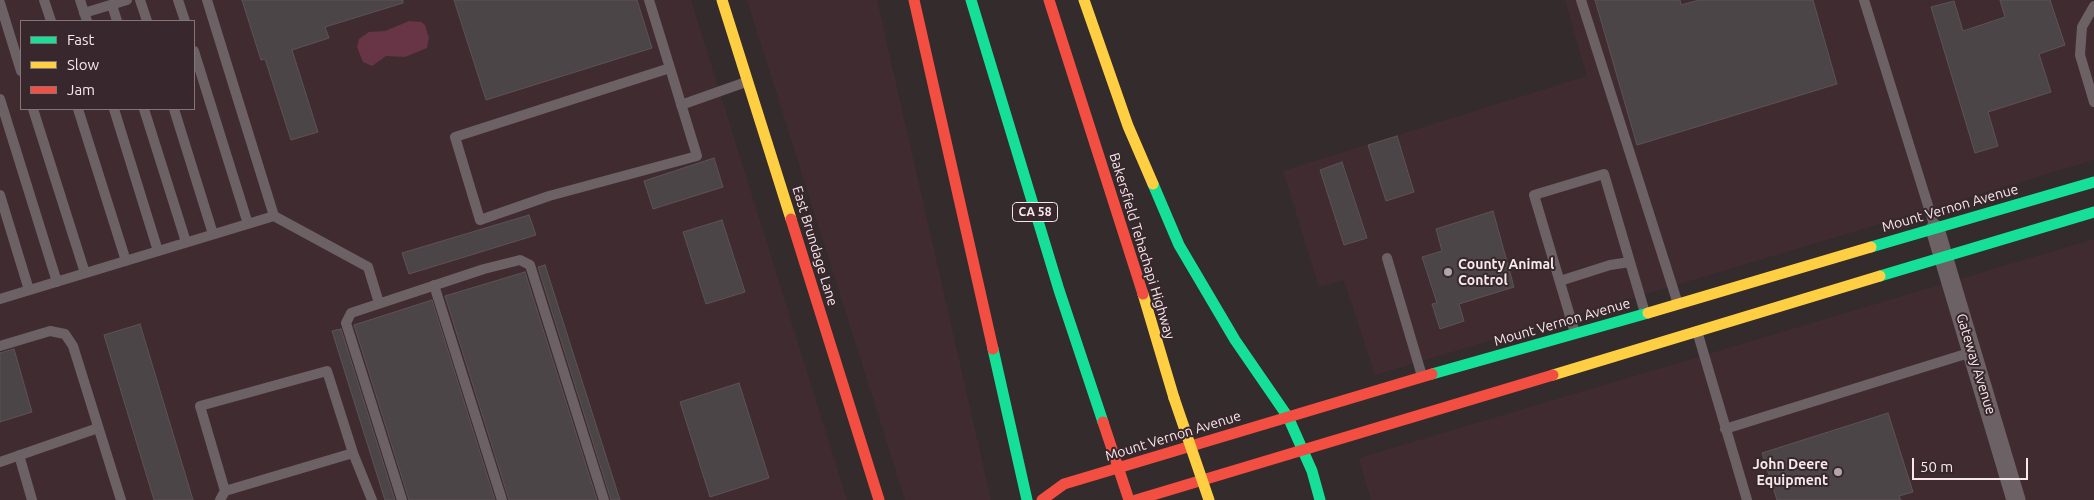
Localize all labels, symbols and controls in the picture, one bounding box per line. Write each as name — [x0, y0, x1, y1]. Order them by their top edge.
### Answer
legend — [20, 20, 195, 110]
text: Fast — [67, 31, 94, 48]
text: Slow — [67, 56, 99, 73]
text: Jam — [67, 81, 95, 98]
street label: Bakersfield Tehachapi Highway — [1106, 151, 1178, 341]
street label: Mount Vernon Avenue — [1880, 180, 2020, 236]
street label: East Brundage Lane — [789, 184, 841, 308]
road number: CA 58 — [1012, 202, 1058, 222]
place label: County Animal Control — [1458, 256, 1554, 288]
marker: County Animal Control — [1442, 266, 1454, 278]
street label: Mount Vernon Avenue — [1492, 294, 1632, 350]
street label: Gateway Avenue — [1953, 311, 1999, 417]
street label: Mount Vernon Avenue — [1103, 407, 1243, 465]
scale bar — [1914, 448, 2030, 480]
place label: John Deere Equipment — [1753, 456, 1828, 488]
text: 50 m — [1920, 458, 1953, 475]
marker: John Deere Equipment — [1832, 466, 1844, 478]

